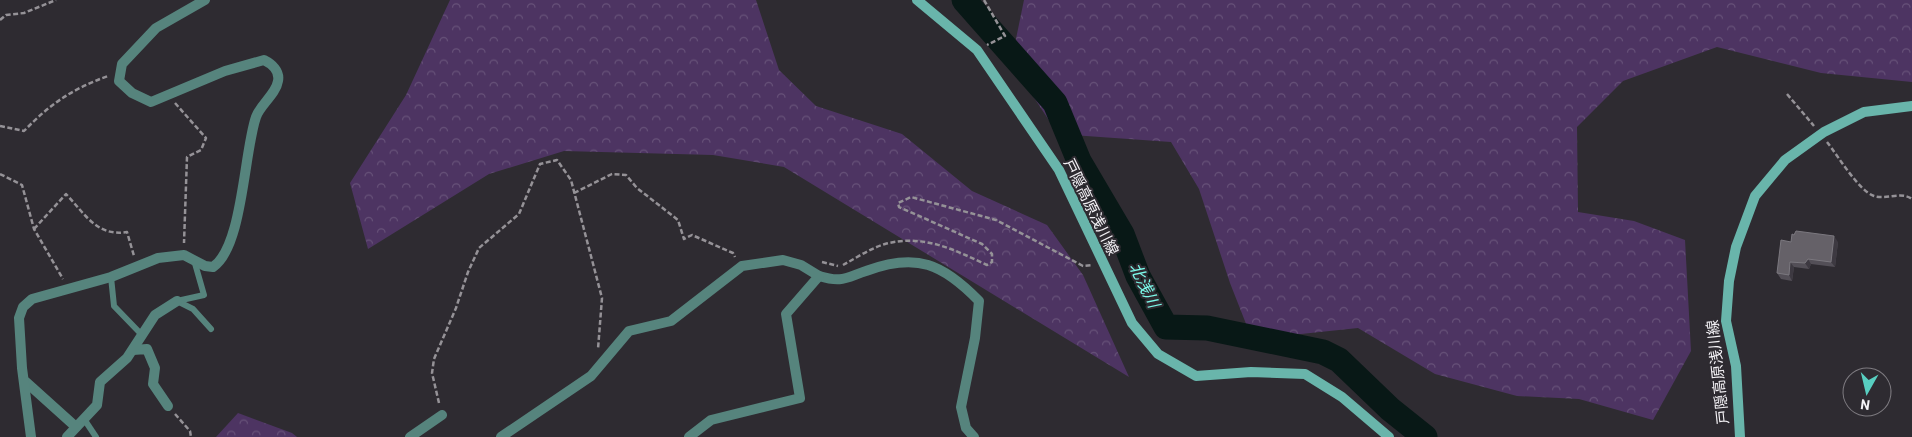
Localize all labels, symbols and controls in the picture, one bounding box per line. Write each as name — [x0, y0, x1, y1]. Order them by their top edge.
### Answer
street label: 戸隠高原浅川線 — [1061, 155, 1123, 258]
water label: 北浅川 — [1126, 259, 1165, 312]
street label: 戸隠高原浅川線 — [1703, 319, 1731, 425]
north arrow — [1842, 367, 1892, 417]
text: N — [1859, 396, 1871, 414]

